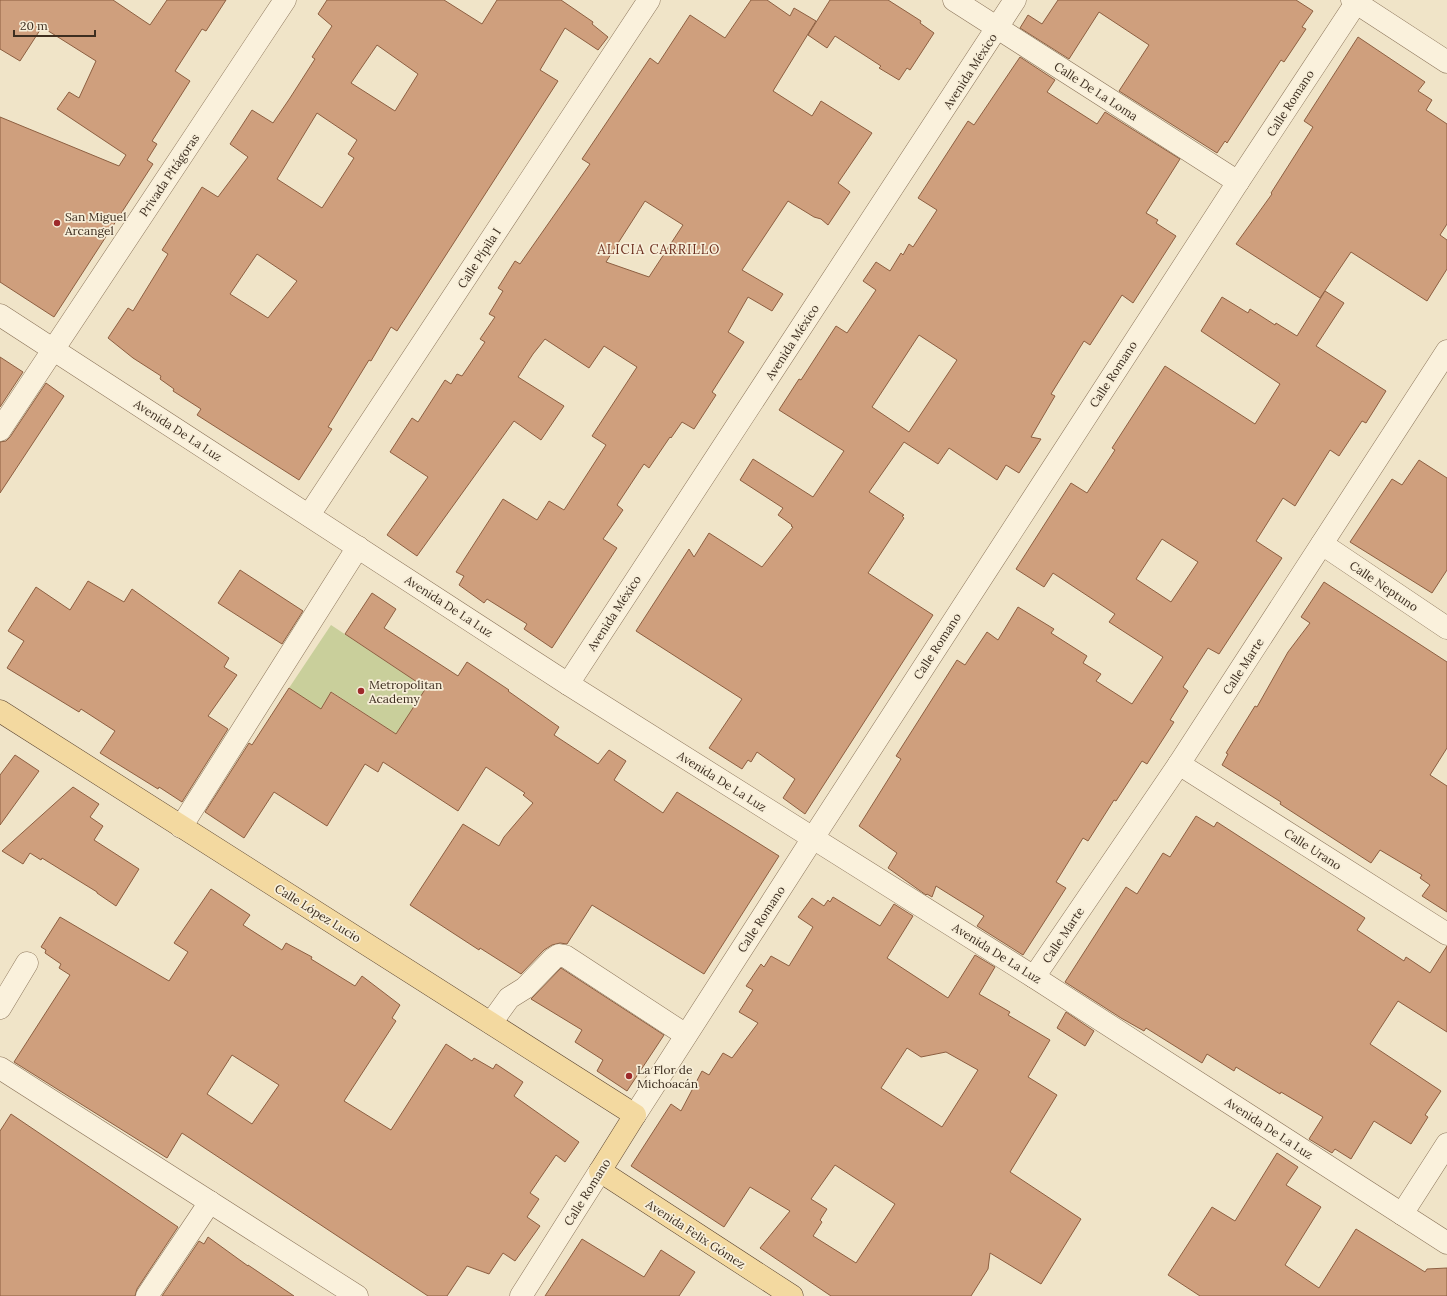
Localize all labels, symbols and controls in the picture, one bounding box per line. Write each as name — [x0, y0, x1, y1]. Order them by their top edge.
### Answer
scale bar — [14, 12, 95, 38]
text: 20 m — [20, 18, 48, 33]
street label: Avenida México — [939, 30, 1000, 113]
street label: Calle De La Loma — [1051, 58, 1141, 124]
street label: Calle Romano — [1263, 67, 1317, 139]
street label: Privada Pitágoras — [136, 130, 202, 219]
place label: San Miguel Arcangel — [64, 209, 126, 238]
marker: San Miguel Arcangel — [52, 218, 62, 228]
street label: Calle Pípila I — [454, 225, 504, 291]
district label: ALICIA CARRILLO — [597, 241, 720, 258]
street label: Avenida México — [761, 301, 822, 384]
street label: Calle Romano — [1086, 338, 1140, 410]
street label: Avenida De La Luz — [130, 395, 225, 464]
street label: Calle Neptuno — [1347, 558, 1421, 614]
street label: Avenida De La Luz — [401, 571, 496, 640]
street label: Avenida México — [583, 572, 644, 655]
street label: Calle Romano — [910, 610, 964, 682]
street label: Calle Marte — [1219, 634, 1267, 697]
place label: Metropolitan Academy — [368, 677, 442, 706]
marker: Metropolitan Academy — [356, 686, 366, 696]
street label: Avenida De La Luz — [674, 747, 769, 814]
street label: Calle Urano — [1281, 825, 1345, 873]
street label: Calle López Lucio — [272, 881, 364, 945]
street label: Calle Romano — [734, 883, 788, 955]
street label: Calle Marte — [1039, 904, 1088, 966]
street label: Avenida De La Luz — [949, 919, 1044, 986]
place label: La Flor de Michoacán — [637, 1062, 698, 1091]
marker: La Flor de Michoacán — [624, 1071, 634, 1081]
street label: Avenida De La Luz — [1221, 1093, 1316, 1162]
street label: Calle Romano — [560, 1156, 614, 1228]
street label: Avenida Felix Gómez — [643, 1196, 749, 1272]

